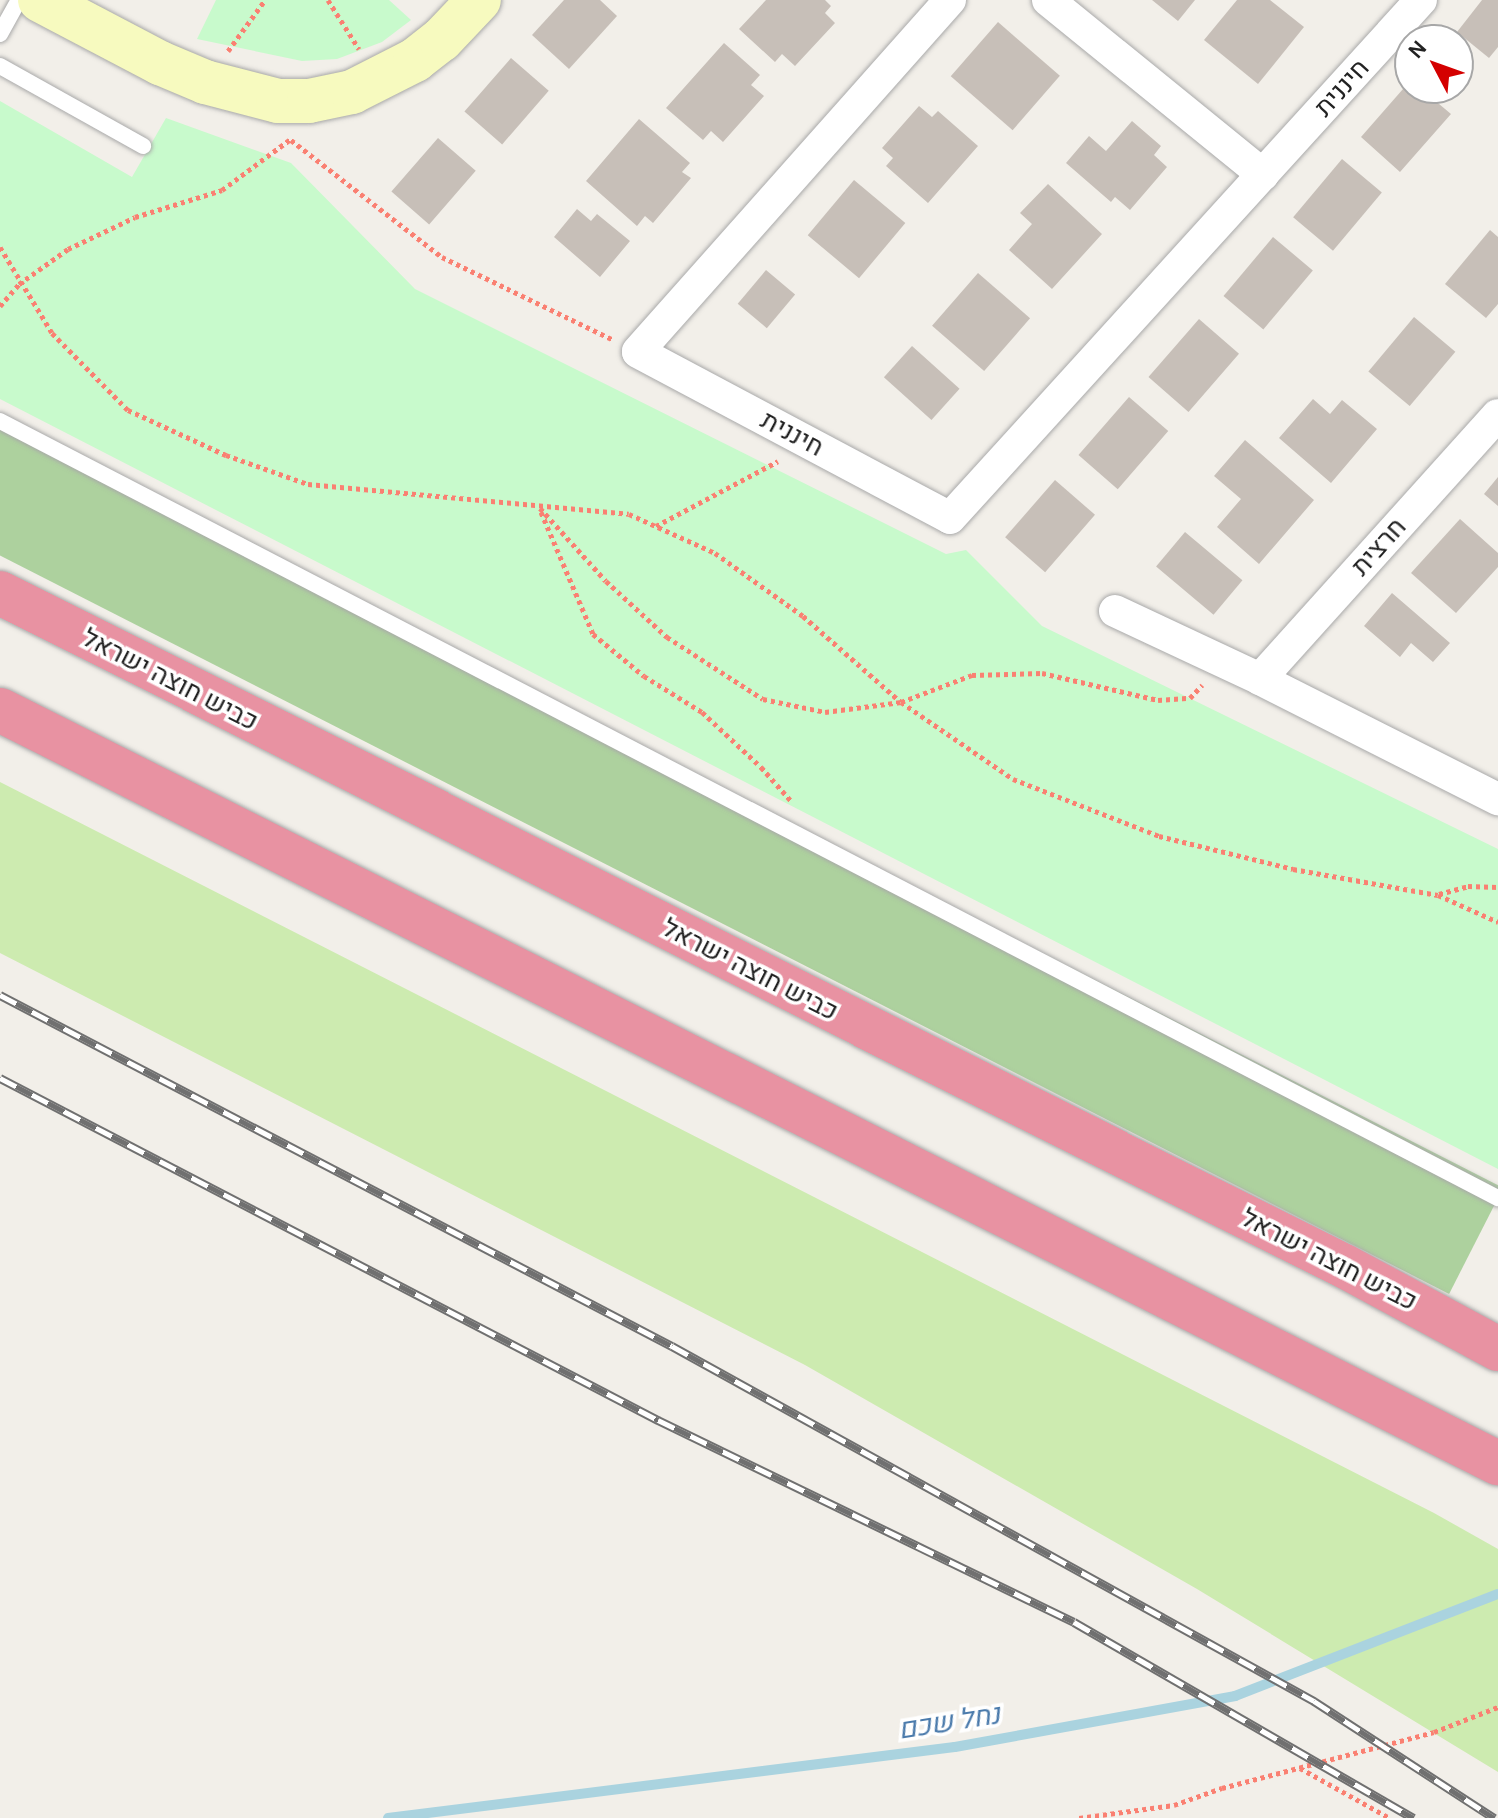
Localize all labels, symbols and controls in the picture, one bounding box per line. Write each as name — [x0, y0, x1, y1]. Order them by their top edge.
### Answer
north arrow — [1394, 24, 1474, 104]
text: N — [1402, 35, 1432, 64]
street label: חיננית — [1308, 53, 1376, 123]
street label: חיננית — [755, 405, 829, 463]
street label: חרצית — [1345, 512, 1413, 582]
street label: כביש חוצה ישראל — [77, 622, 263, 738]
street label: כביש חוצה ישראל — [657, 912, 843, 1028]
street label: כביש חוצה ישראל — [1236, 1202, 1422, 1318]
water label: נחל שכם — [896, 1697, 1002, 1747]

